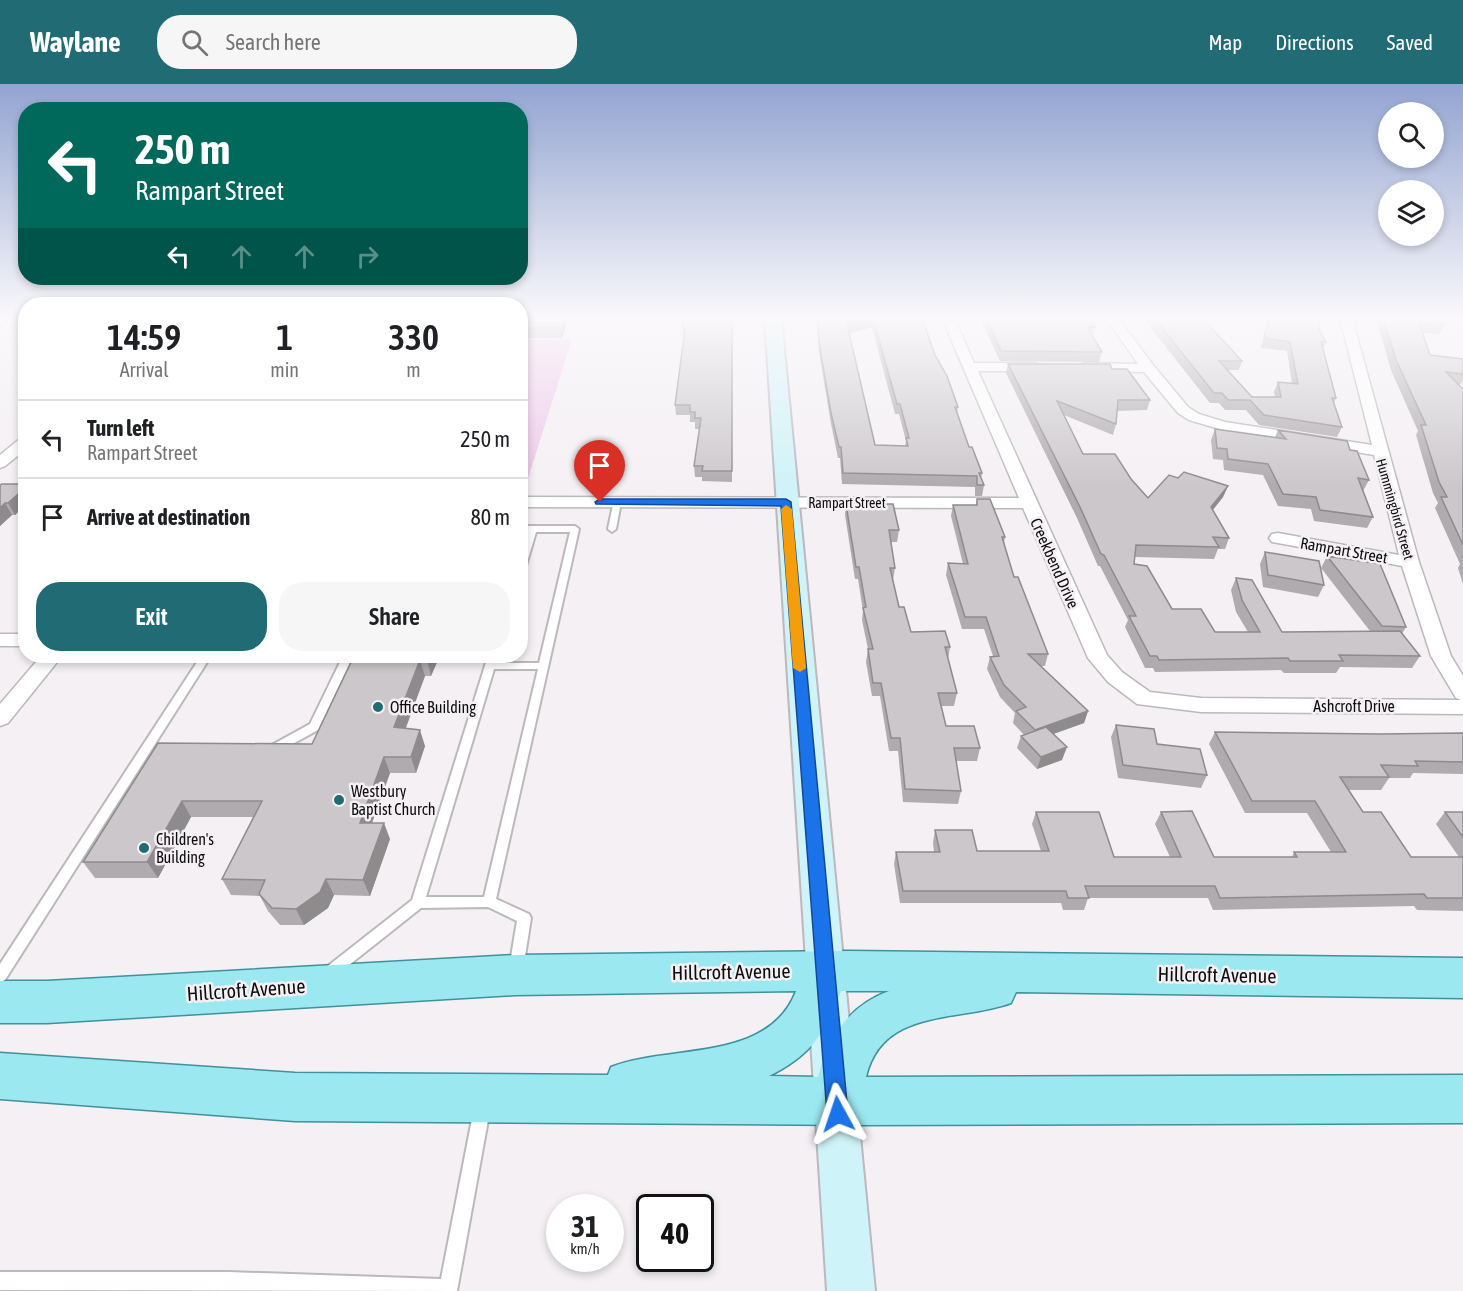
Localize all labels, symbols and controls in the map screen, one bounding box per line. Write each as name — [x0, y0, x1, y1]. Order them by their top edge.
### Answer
search box — [157, 15, 577, 69]
text: Waylane — [30, 26, 121, 58]
icon: search — [178, 26, 211, 59]
text: Search here — [226, 29, 321, 55]
text: Map — [1208, 30, 1242, 54]
text: Directions — [1275, 30, 1354, 54]
text: Saved — [1387, 30, 1433, 54]
map controls — [1378, 102, 1444, 246]
button: search — [1378, 102, 1444, 168]
text: 250 m — [135, 125, 230, 173]
icon: left — [36, 126, 114, 204]
text: Rampart Street — [135, 175, 284, 206]
button: layers — [1378, 180, 1444, 246]
icon: left — [162, 240, 195, 273]
icon: ahead — [225, 240, 258, 273]
icon: ahead — [288, 240, 321, 273]
icon: right — [351, 240, 384, 273]
text: 14:59 — [107, 316, 181, 358]
text: 1 — [276, 316, 293, 358]
text: 330 — [388, 316, 439, 358]
text: Arrival — [120, 358, 169, 381]
text: min — [270, 358, 299, 381]
text: m — [406, 358, 421, 381]
text: Turn left — [87, 415, 154, 441]
icon: left — [36, 423, 69, 456]
text: 250 m — [460, 426, 510, 452]
pin — [574, 440, 625, 502]
text: Rampart Street — [87, 441, 198, 464]
icon: arrive — [583, 449, 616, 482]
street label: Hummingbird Street — [1373, 457, 1417, 561]
street label: Rampart Street — [808, 495, 886, 511]
icon: arrive — [36, 501, 69, 534]
text: Arrive at destination — [87, 504, 250, 530]
text: 80 m — [470, 504, 510, 530]
street label: Creekbend Drive — [1027, 515, 1083, 611]
street label: Rampart Street — [1299, 533, 1389, 568]
button: Exit — [36, 582, 267, 651]
button: Share — [279, 582, 510, 651]
street label: Ashcroft Drive — [1313, 697, 1395, 715]
place label: Office Building — [390, 698, 476, 717]
marker: Office Building — [371, 700, 385, 714]
place label: Westbury Baptist Church — [351, 782, 435, 819]
marker: Westbury Baptist Church — [332, 793, 346, 807]
place label: Children's Building — [156, 830, 214, 867]
marker: Children's Building — [137, 841, 151, 855]
street label: Hillcroft Avenue — [671, 959, 791, 984]
street label: Hillcroft Avenue — [1157, 962, 1277, 987]
street label: Hillcroft Avenue — [186, 974, 306, 1005]
position arrow — [806, 1082, 870, 1146]
speed limit sign: 40 — [636, 1194, 714, 1272]
text: 31 — [571, 1209, 599, 1243]
text: km/h — [570, 1240, 600, 1257]

